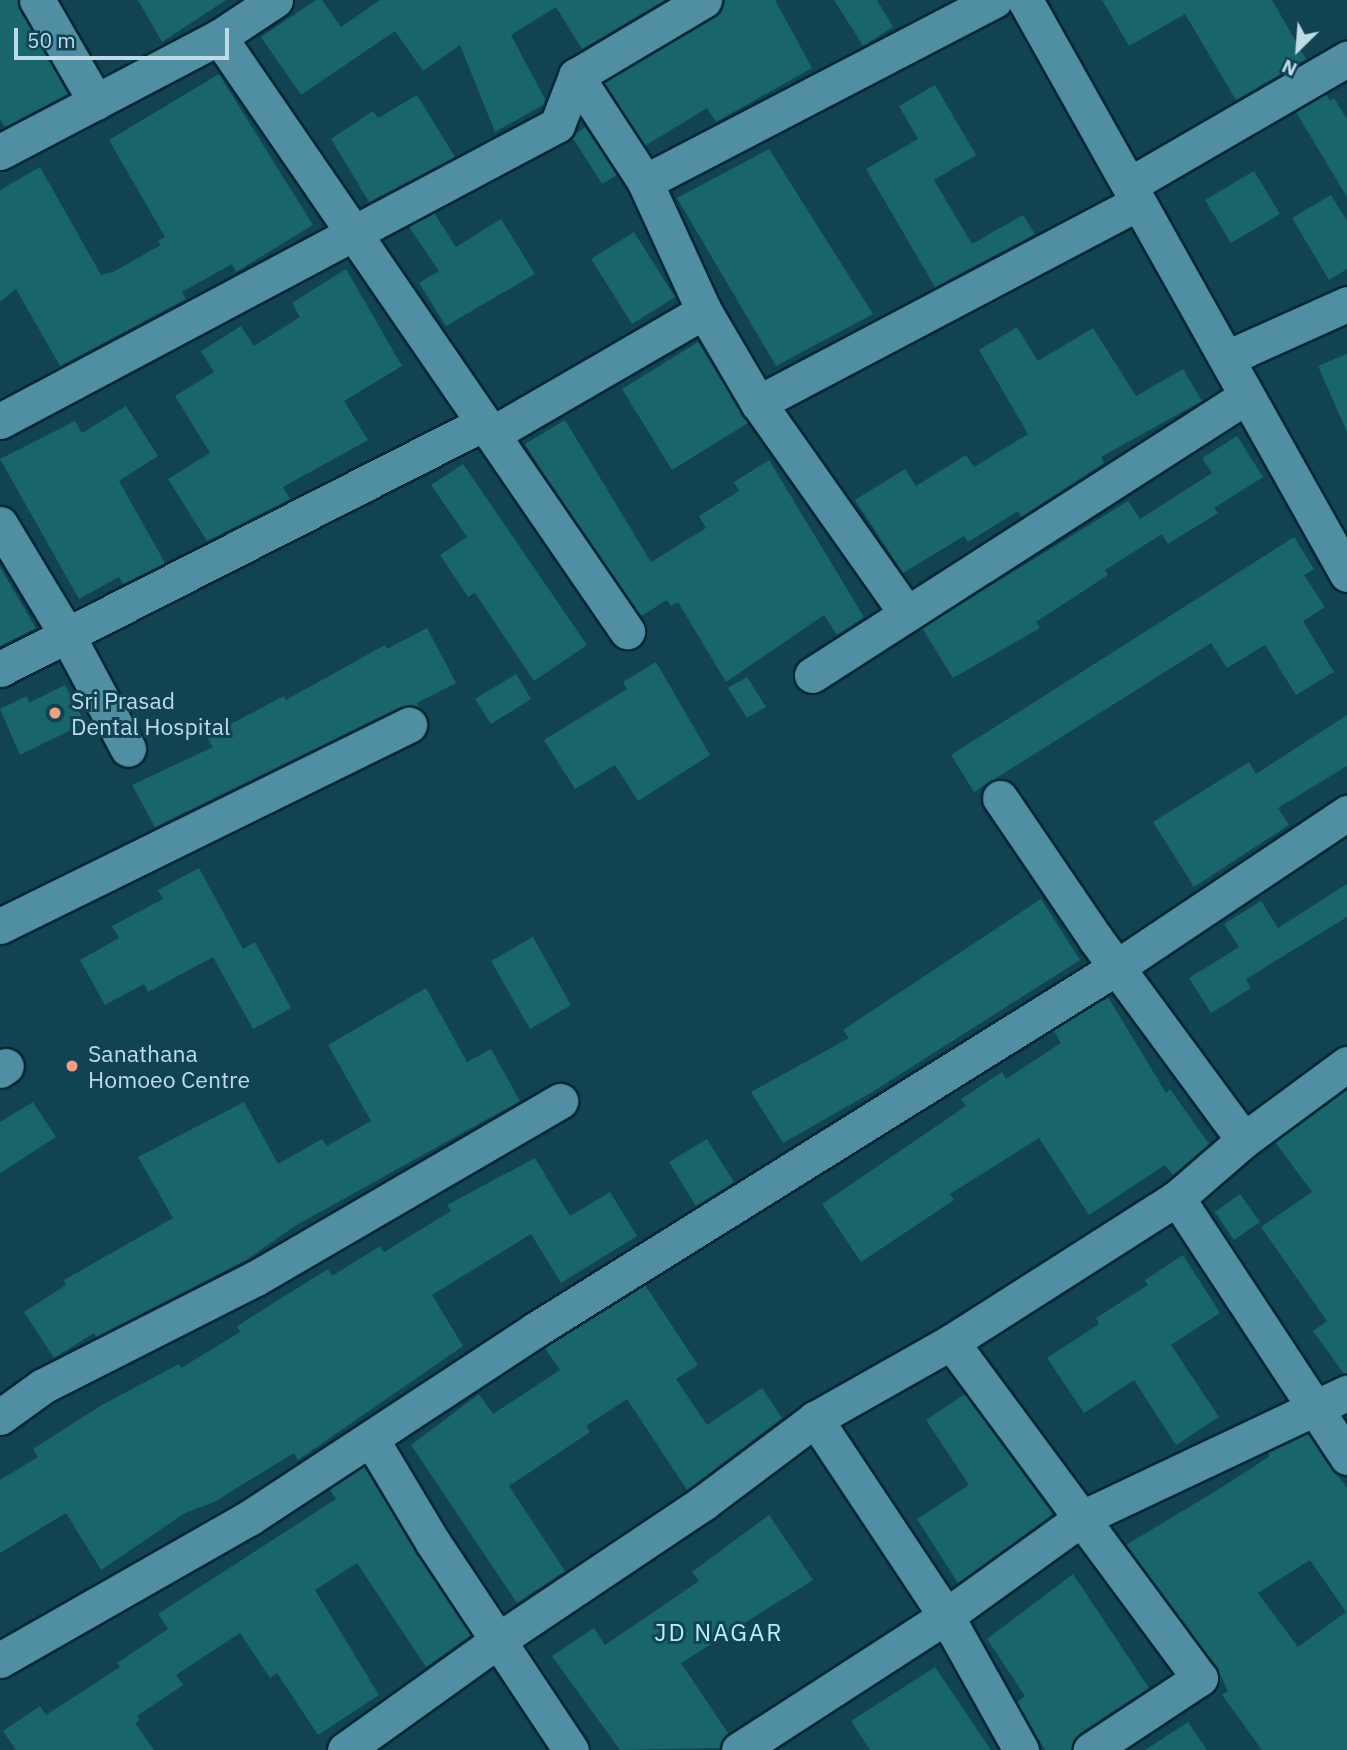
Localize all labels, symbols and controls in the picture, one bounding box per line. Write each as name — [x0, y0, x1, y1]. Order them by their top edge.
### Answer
scale bar — [18, 14, 233, 58]
north arrow — [1263, 14, 1333, 84]
text: 50 m — [27, 26, 76, 54]
text: N — [1278, 54, 1300, 82]
place label: Sri Prasad Dental Hospital — [71, 686, 230, 740]
marker: Sri Prasad Dental Hospital — [45, 703, 65, 723]
place label: Sanathana Homoeo Centre — [88, 1039, 250, 1093]
marker: Sanathana Homoeo Centre — [62, 1056, 82, 1076]
district label: JD NAGAR — [655, 1619, 783, 1647]

